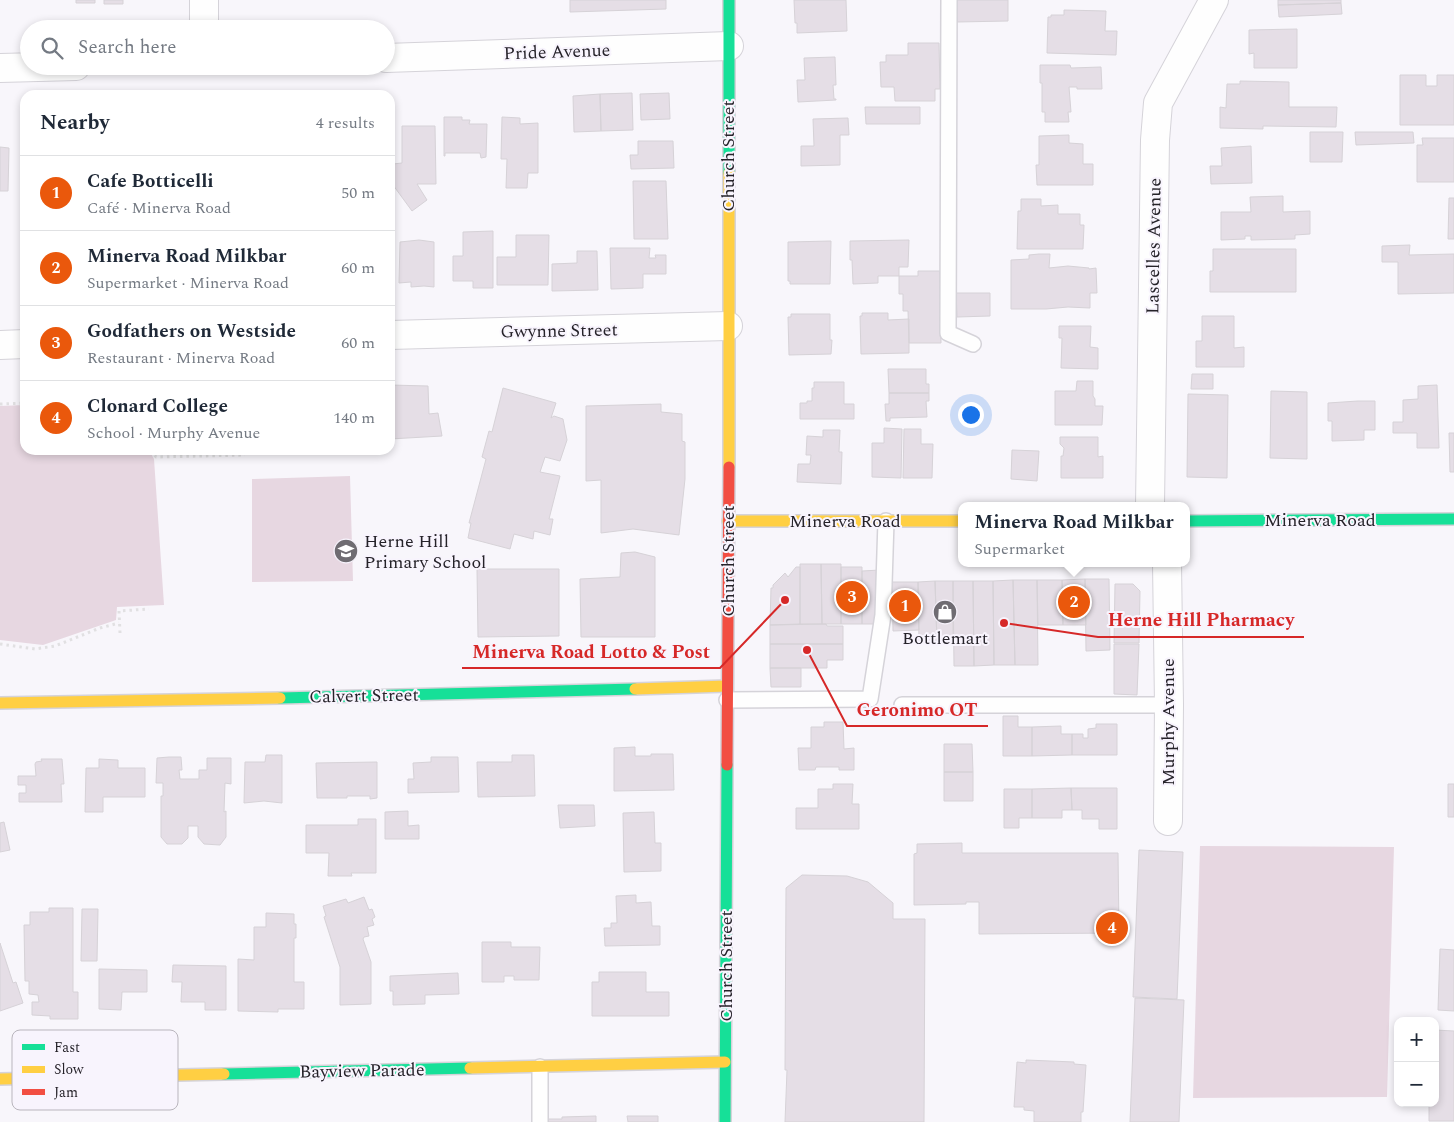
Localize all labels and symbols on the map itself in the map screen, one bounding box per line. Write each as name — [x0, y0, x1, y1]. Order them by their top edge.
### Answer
street label: Pride Avenue — [503, 37, 611, 67]
street label: Church Street — [715, 100, 742, 212]
street label: Lascelles Avenue — [1139, 178, 1169, 314]
street label: Gwynne Street — [500, 316, 618, 346]
your location — [958, 402, 984, 428]
street label: Church Street — [715, 505, 742, 617]
street label: Minerva Road — [1264, 507, 1376, 534]
street label: Minerva Road — [789, 508, 901, 535]
place label: Herne Hill Primary School — [364, 528, 486, 576]
school or university icon: Herne Hill Primary School — [333, 538, 359, 564]
pin: 3 — [836, 578, 868, 616]
pin: 2 — [1058, 583, 1090, 621]
pin: 1 — [889, 587, 921, 625]
shop icon: Bottlemart — [932, 599, 958, 625]
callout: Herne Hill Pharmacy — [1098, 603, 1304, 637]
text: Herne Hill Pharmacy — [1108, 606, 1295, 635]
place label: Bottlemart — [902, 625, 988, 652]
callout: Minerva Road Lotto & Post — [462, 634, 720, 668]
text: Minerva Road Lotto & Post — [472, 638, 710, 667]
street label: Murphy Avenue — [1155, 658, 1182, 786]
street label: Calvert Street — [309, 682, 419, 710]
callout: Geronimo OT — [847, 692, 988, 726]
text: Geronimo OT — [856, 696, 978, 725]
pin: 4 — [1096, 909, 1128, 947]
street label: Church Street — [713, 910, 740, 1022]
legend — [12, 1030, 178, 1110]
text: Fast — [54, 1037, 80, 1058]
street label: Bayview Parade — [299, 1056, 425, 1086]
text: Slow — [54, 1059, 84, 1080]
text: Jam — [54, 1082, 78, 1103]

